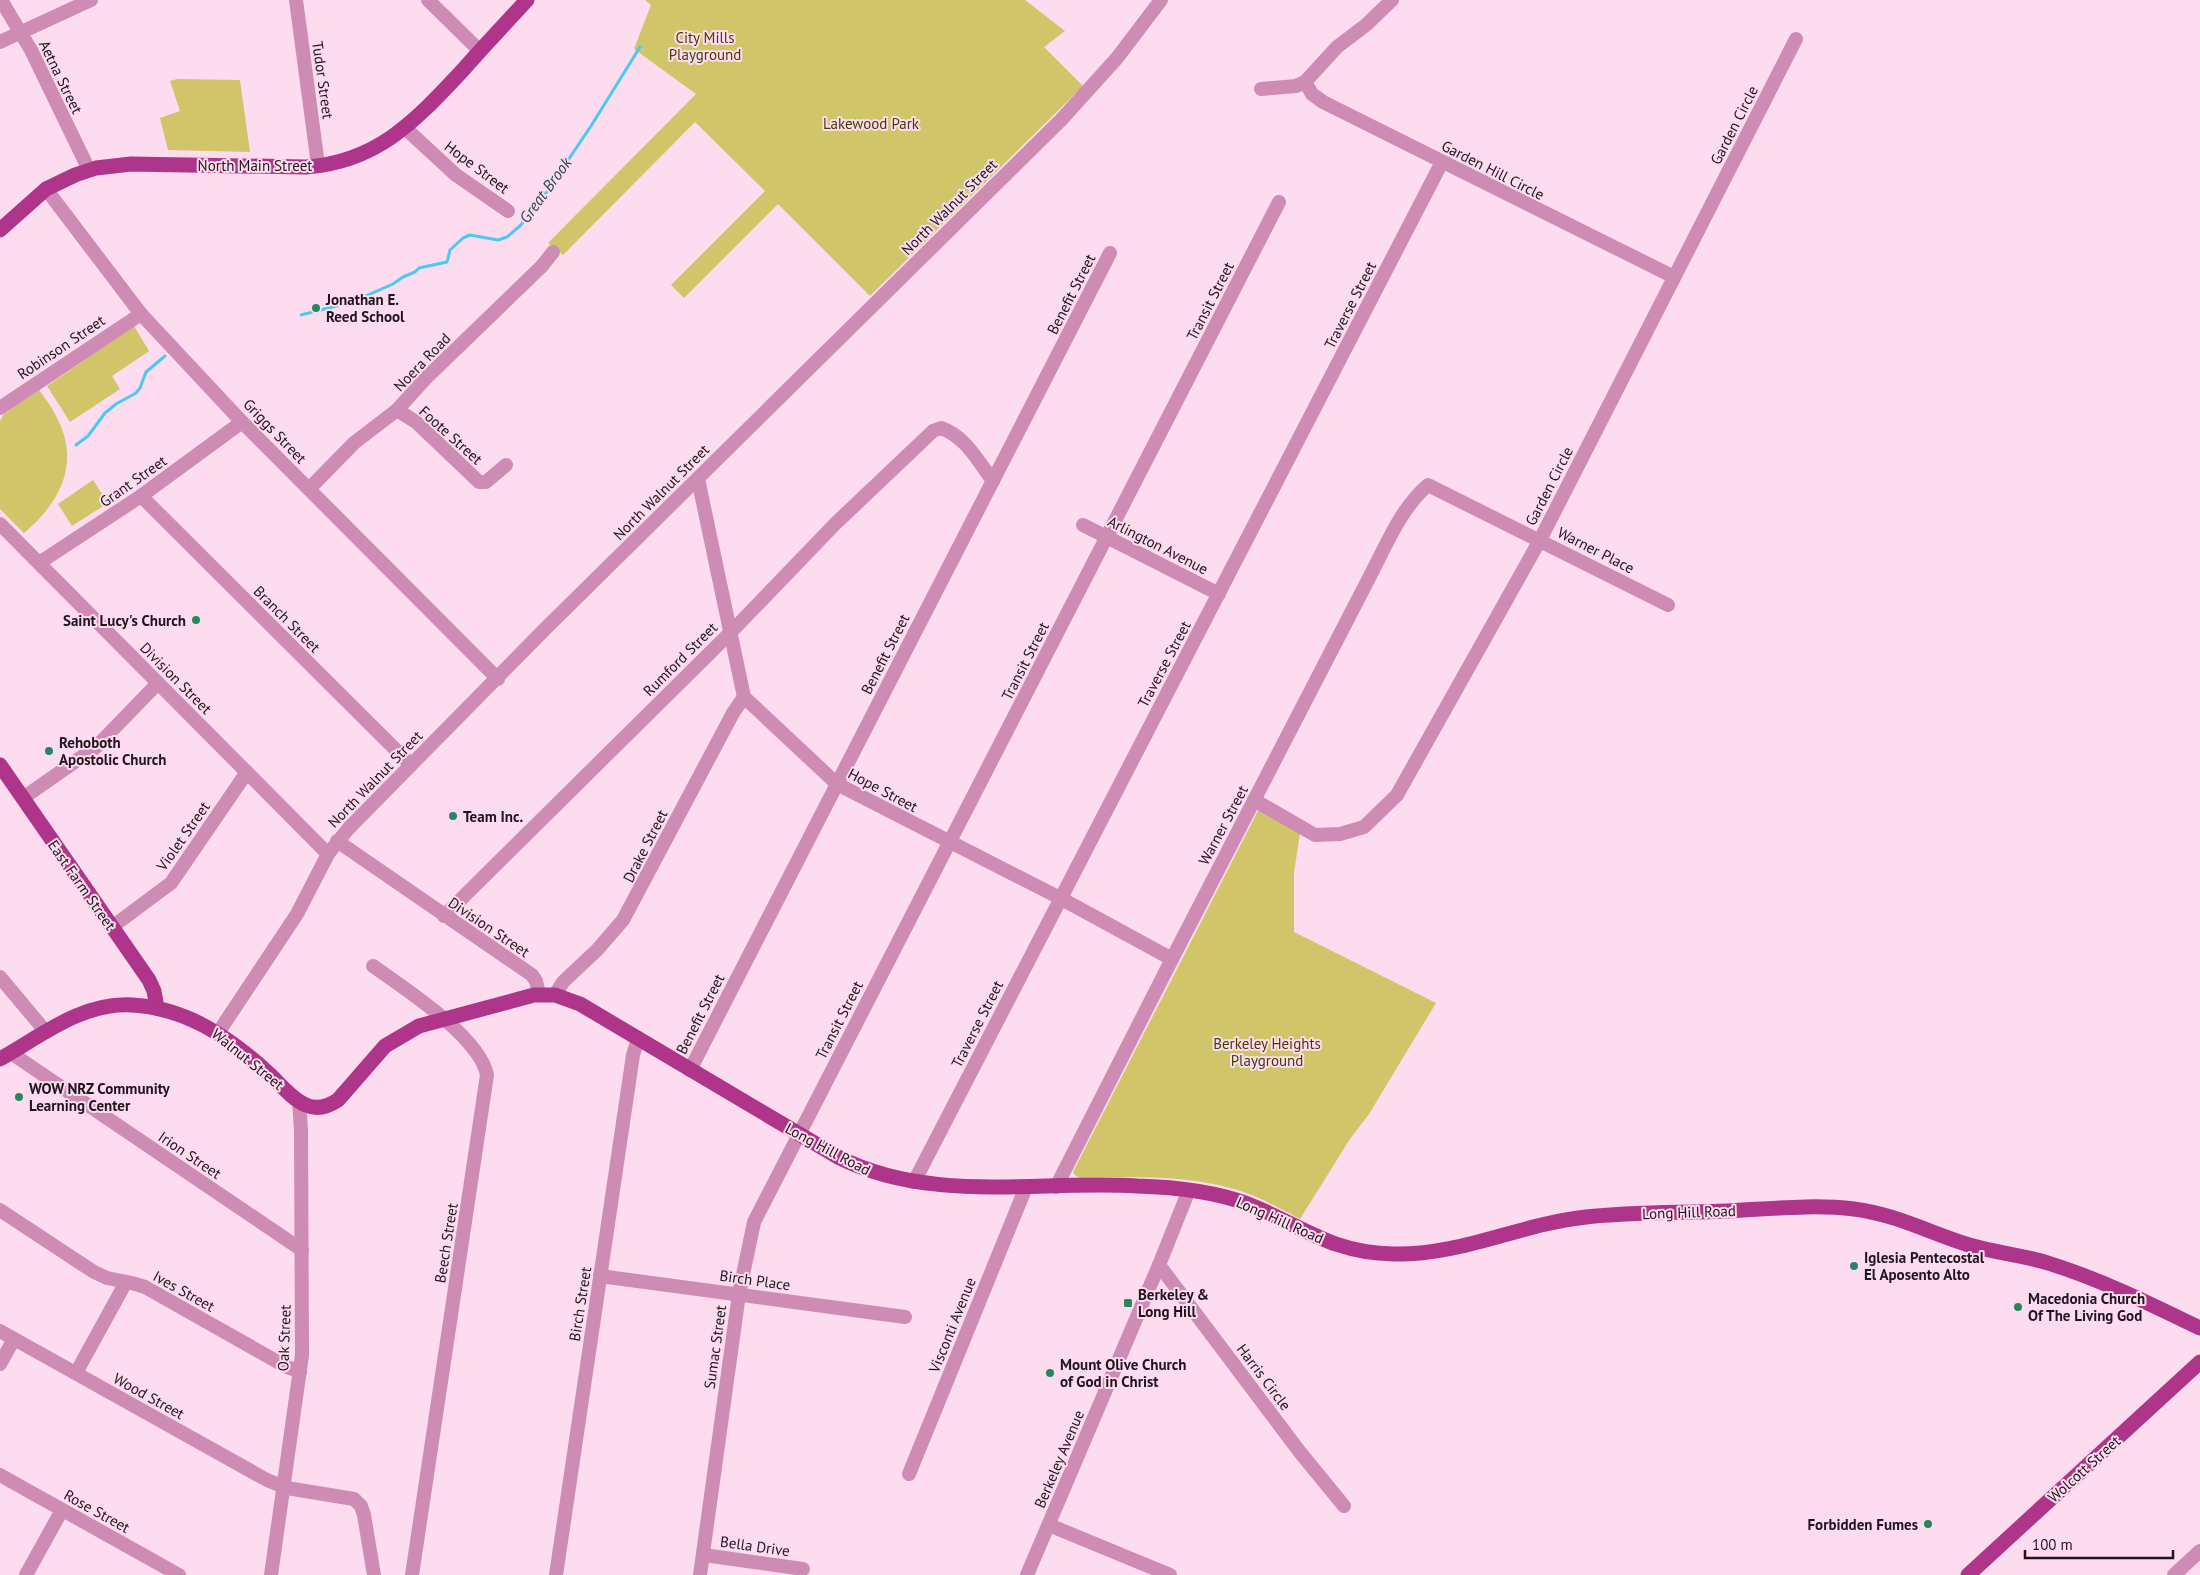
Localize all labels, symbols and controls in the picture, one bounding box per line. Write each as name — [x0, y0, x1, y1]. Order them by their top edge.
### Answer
park label: City Mills Playground — [669, 28, 741, 64]
street label: Aetna Street — [35, 37, 87, 117]
street label: Tudor Street — [308, 40, 338, 120]
street label: Garden Circle — [1706, 82, 1762, 168]
park label: Lakewood Park — [823, 114, 920, 133]
street label: Hope Street — [441, 136, 513, 198]
street label: Garden Hill Circle — [1438, 136, 1548, 204]
water label: Great Brook — [514, 153, 576, 227]
street label: North Walnut Street — [897, 155, 1001, 259]
street label: North Main Street — [198, 156, 312, 175]
street label: Benefit Street — [1043, 251, 1099, 337]
street label: Traverse Street — [1320, 258, 1380, 352]
street label: Transit Street — [1182, 259, 1238, 343]
place label: Jonathan E. Reed School — [325, 290, 405, 326]
marker: Jonathan E. Reed School — [310, 302, 322, 314]
street label: Robinson Street — [14, 311, 108, 383]
street label: Noera Road — [389, 329, 455, 395]
street label: Griggs Street — [239, 395, 311, 467]
street label: Foote Street — [415, 402, 487, 468]
street label: North Walnut Street — [609, 440, 713, 544]
street label: Garden Circle — [1521, 443, 1577, 529]
street label: Grant Street — [96, 451, 170, 511]
street label: Arlington Avenue — [1105, 512, 1211, 578]
street label: Warner Place — [1554, 523, 1638, 577]
street label: Branch Street — [250, 582, 324, 656]
place label: Saint Lucy's Church — [63, 611, 186, 630]
street label: Benefit Street — [857, 611, 913, 697]
marker: Saint Lucy's Church — [190, 614, 202, 626]
street label: Traverse Street — [1133, 617, 1195, 711]
street label: Rumford Street — [639, 618, 721, 700]
street label: Transit Street — [997, 619, 1053, 703]
street label: Division Street — [136, 638, 216, 718]
street label: North Walnut Street — [324, 726, 426, 832]
place label: Rehoboth Apostolic Church — [59, 733, 167, 769]
marker: Rehoboth Apostolic Church — [43, 745, 55, 757]
street label: Hope Street — [845, 764, 921, 816]
street label: Warner Street — [1194, 782, 1252, 868]
street label: Violet Street — [152, 798, 214, 875]
street label: Drake Street — [619, 806, 671, 886]
place label: Team Inc. — [463, 807, 523, 826]
marker: Team Inc. — [447, 810, 459, 822]
street label: East Farm Street — [44, 836, 120, 934]
street label: Division Street — [445, 893, 533, 961]
street label: Benefit Street — [672, 971, 728, 1057]
street label: Traverse Street — [947, 977, 1007, 1071]
street label: Transit Street — [811, 978, 867, 1062]
street label: Walnut Street — [208, 1024, 288, 1094]
park label: Berkeley Heights Playground — [1213, 1034, 1321, 1070]
place label: WOW NRZ Community Learning Center — [29, 1079, 171, 1115]
marker: WOW NRZ Community Learning Center — [13, 1091, 25, 1103]
street label: Long Hill Road — [782, 1119, 874, 1179]
street label: Irion Street — [155, 1127, 225, 1183]
street label: Long Hill Road — [1233, 1192, 1327, 1248]
street label: Long Hill Road — [1642, 1201, 1736, 1223]
street label: Beech Street — [430, 1202, 462, 1284]
place label: Iglesia Pentecostal El Aposento Alto — [1864, 1248, 1985, 1284]
marker: Iglesia Pentecostal El Aposento Alto — [1848, 1260, 1860, 1272]
street label: Birch Street — [565, 1265, 595, 1343]
street label: Ives Street — [150, 1266, 218, 1316]
street label: Birch Place — [718, 1266, 792, 1294]
street label: Visconti Avenue — [924, 1275, 980, 1376]
place label: Berkeley & Long Hill — [1138, 1285, 1209, 1321]
place label: Macedonia Church Of The Living God — [2028, 1289, 2145, 1325]
marker: Berkeley & Long Hill — [1122, 1297, 1134, 1309]
marker: Macedonia Church Of The Living God — [2012, 1301, 2024, 1313]
street label: Oak Street — [273, 1304, 295, 1372]
street label: Sumac Street — [700, 1304, 730, 1390]
street label: Harris Circle — [1233, 1340, 1295, 1414]
place label: Mount Olive Church of God in Christ — [1060, 1355, 1186, 1391]
marker: Mount Olive Church of God in Christ — [1044, 1367, 1056, 1379]
street label: Wood Street — [110, 1369, 188, 1423]
street label: Berkeley Avenue — [1030, 1407, 1088, 1511]
street label: Wolcott Street — [2044, 1431, 2124, 1507]
street label: Rose Street — [61, 1485, 133, 1537]
place label: Forbidden Fumes — [1808, 1515, 1918, 1534]
marker: Forbidden Fumes — [1922, 1518, 1934, 1530]
scale bar — [2025, 1528, 2172, 1560]
street label: Bella Drive — [719, 1532, 791, 1560]
text: 100 m — [2032, 1535, 2073, 1554]

